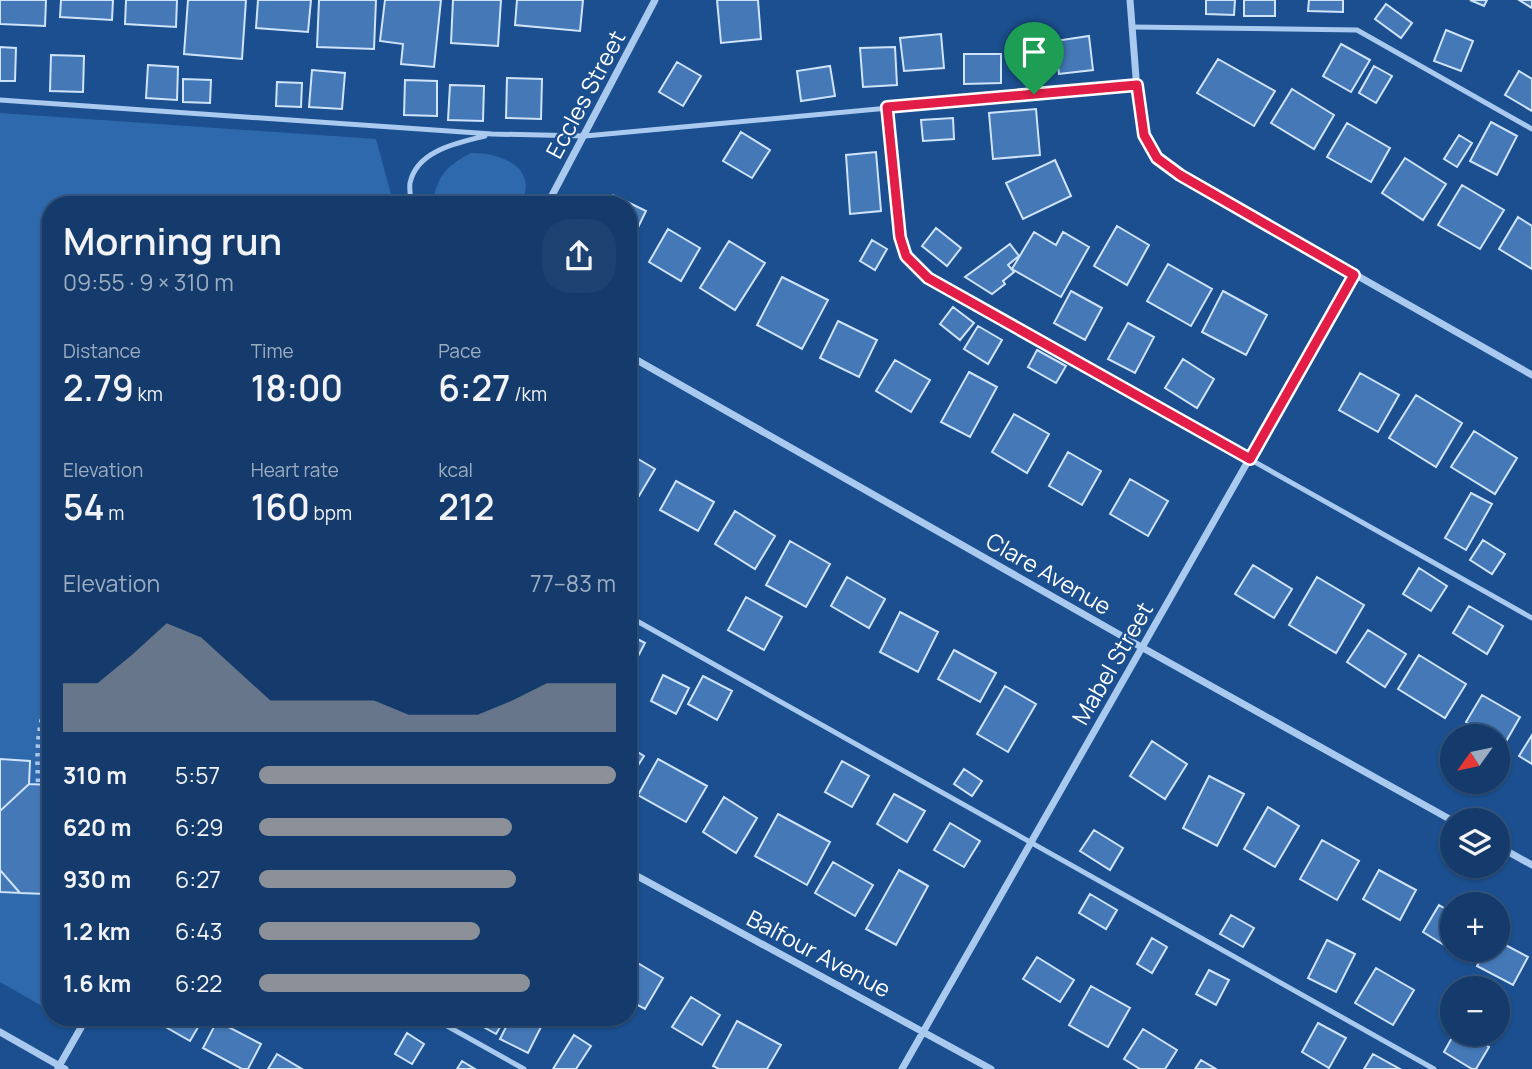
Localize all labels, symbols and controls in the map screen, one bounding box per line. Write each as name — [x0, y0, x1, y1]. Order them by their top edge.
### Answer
pin — [1004, 22, 1064, 94]
street label: Eccles Street — [538, 24, 632, 164]
icon: arrive — [1015, 33, 1053, 71]
text: Morning run — [63, 214, 282, 266]
button: share — [542, 219, 616, 293]
text: 09:55 · 9 × 310 m — [63, 266, 234, 298]
text: Distance — [63, 338, 141, 364]
text: Time — [251, 338, 294, 364]
text: Pace — [438, 338, 481, 364]
text: 2.79 — [63, 364, 134, 412]
text: 18:00 — [251, 364, 343, 412]
text: 6:27 — [438, 364, 510, 412]
text: km — [134, 381, 163, 407]
text: /km — [510, 381, 547, 407]
text: Elevation — [63, 457, 143, 483]
text: Heart rate — [251, 457, 339, 483]
text: kcal — [438, 457, 473, 483]
text: 54 — [63, 483, 105, 531]
text: 160 — [251, 483, 310, 531]
text: 212 — [438, 483, 494, 531]
text: m — [105, 500, 124, 526]
text: bpm — [310, 500, 352, 526]
street label: Clare Avenue — [981, 524, 1117, 622]
text: Elevation — [63, 567, 160, 599]
text: 77–83 m — [530, 567, 616, 599]
street label: Mabel Street — [1064, 596, 1160, 730]
north arrow — [1440, 724, 1510, 794]
map controls — [1440, 724, 1510, 1046]
text: 310 m — [63, 759, 127, 791]
text: 5:57 — [175, 759, 220, 791]
button: layers — [1440, 808, 1510, 878]
text: 620 m — [63, 811, 131, 843]
text: 6:29 — [175, 811, 224, 843]
text: 930 m — [63, 863, 131, 895]
text: 6:27 — [175, 863, 221, 895]
button: + — [1440, 892, 1510, 962]
street label: Balfour Avenue — [741, 902, 897, 1004]
text: 1.2 km — [63, 915, 130, 947]
text: 6:43 — [175, 915, 222, 947]
text: 1.6 km — [63, 967, 131, 999]
text: 6:22 — [175, 967, 222, 999]
button: − — [1440, 976, 1510, 1046]

